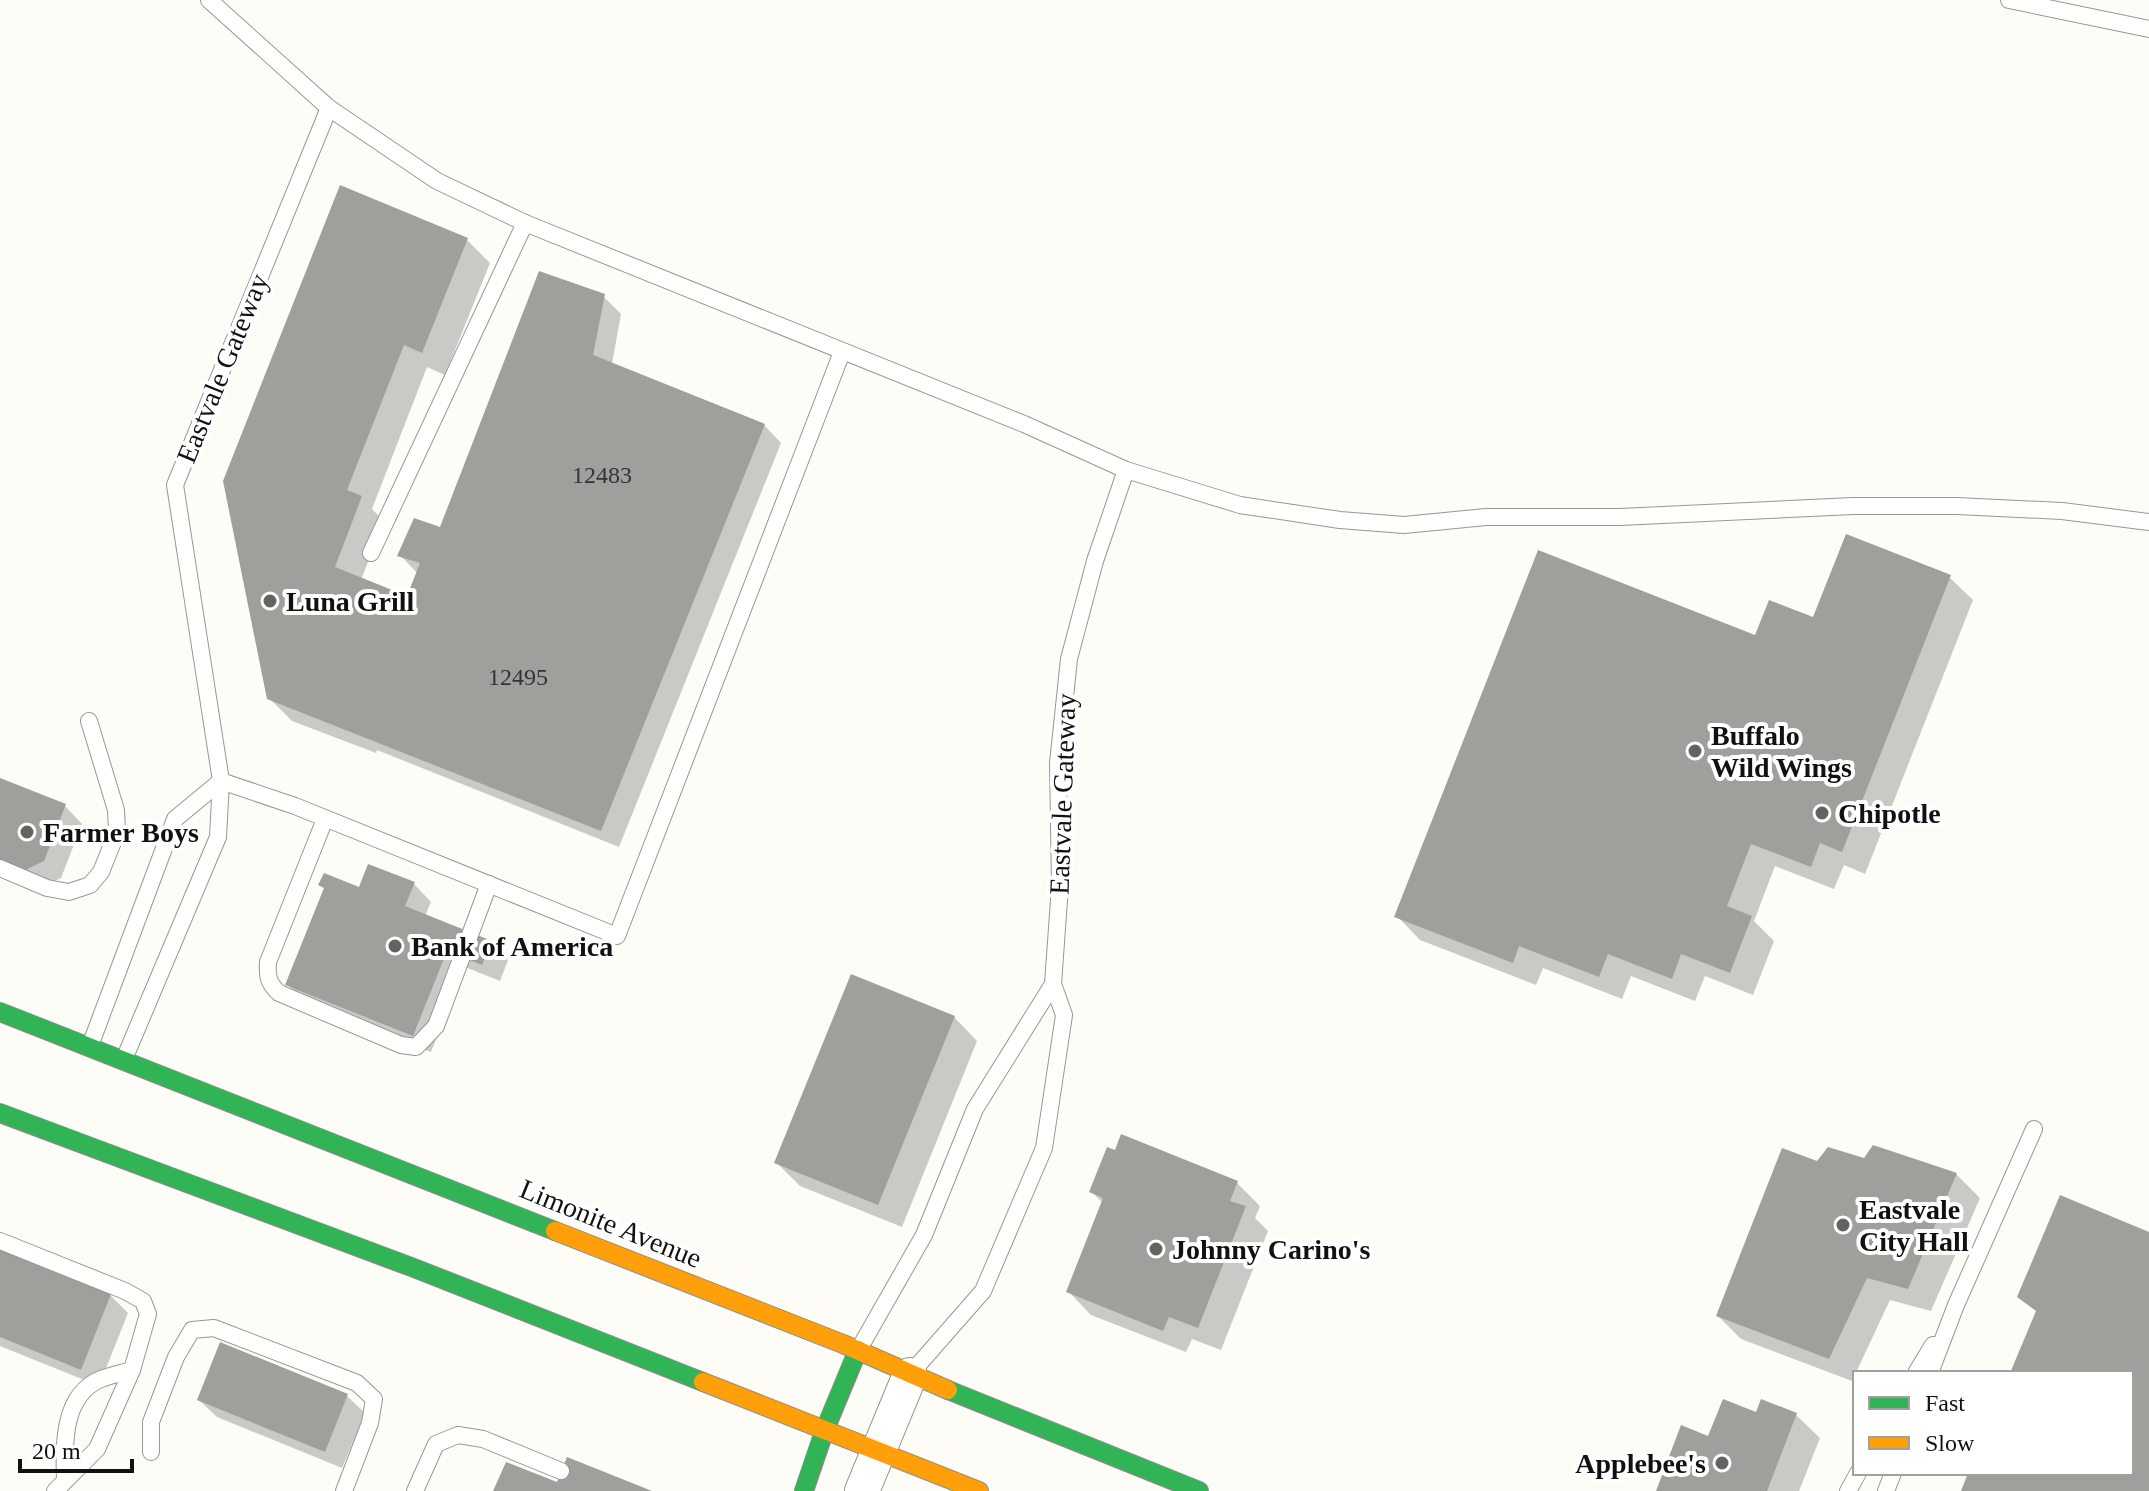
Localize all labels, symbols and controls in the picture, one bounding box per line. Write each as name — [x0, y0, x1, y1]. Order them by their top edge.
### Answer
street label: Eastvale Gateway — [170, 269, 275, 467]
house number: 12483 — [572, 462, 632, 488]
place label: Luna Grill — [286, 586, 415, 617]
marker: Luna Grill — [261, 592, 279, 610]
house number: 12495 — [488, 664, 548, 690]
street label: Eastvale Gateway — [1043, 693, 1082, 895]
place label: Buffalo Wild Wings — [1711, 720, 1852, 783]
marker: Buffalo Wild Wings — [1686, 742, 1704, 760]
place label: Chipotle — [1838, 798, 1941, 829]
marker: Chipotle — [1813, 804, 1831, 822]
place label: Farmer Boys — [43, 817, 199, 848]
marker: Farmer Boys — [18, 823, 36, 841]
place label: Bank of America — [411, 931, 613, 962]
marker: Bank of America — [386, 937, 404, 955]
street label: Limonite Avenue — [515, 1173, 706, 1274]
place label: Eastvale City Hall — [1859, 1194, 1969, 1257]
marker: Eastvale City Hall — [1834, 1216, 1852, 1234]
place label: Johnny Carino's — [1172, 1234, 1370, 1265]
marker: Johnny Carino's — [1147, 1240, 1165, 1258]
legend — [1853, 1371, 2133, 1475]
text: Fast — [1925, 1390, 1965, 1416]
scale bar — [20, 1423, 132, 1473]
text: Slow — [1925, 1430, 1975, 1456]
text: 20 m — [32, 1438, 81, 1464]
place label: Applebee's — [1575, 1448, 1706, 1479]
marker: Applebee's — [1713, 1454, 1731, 1472]

